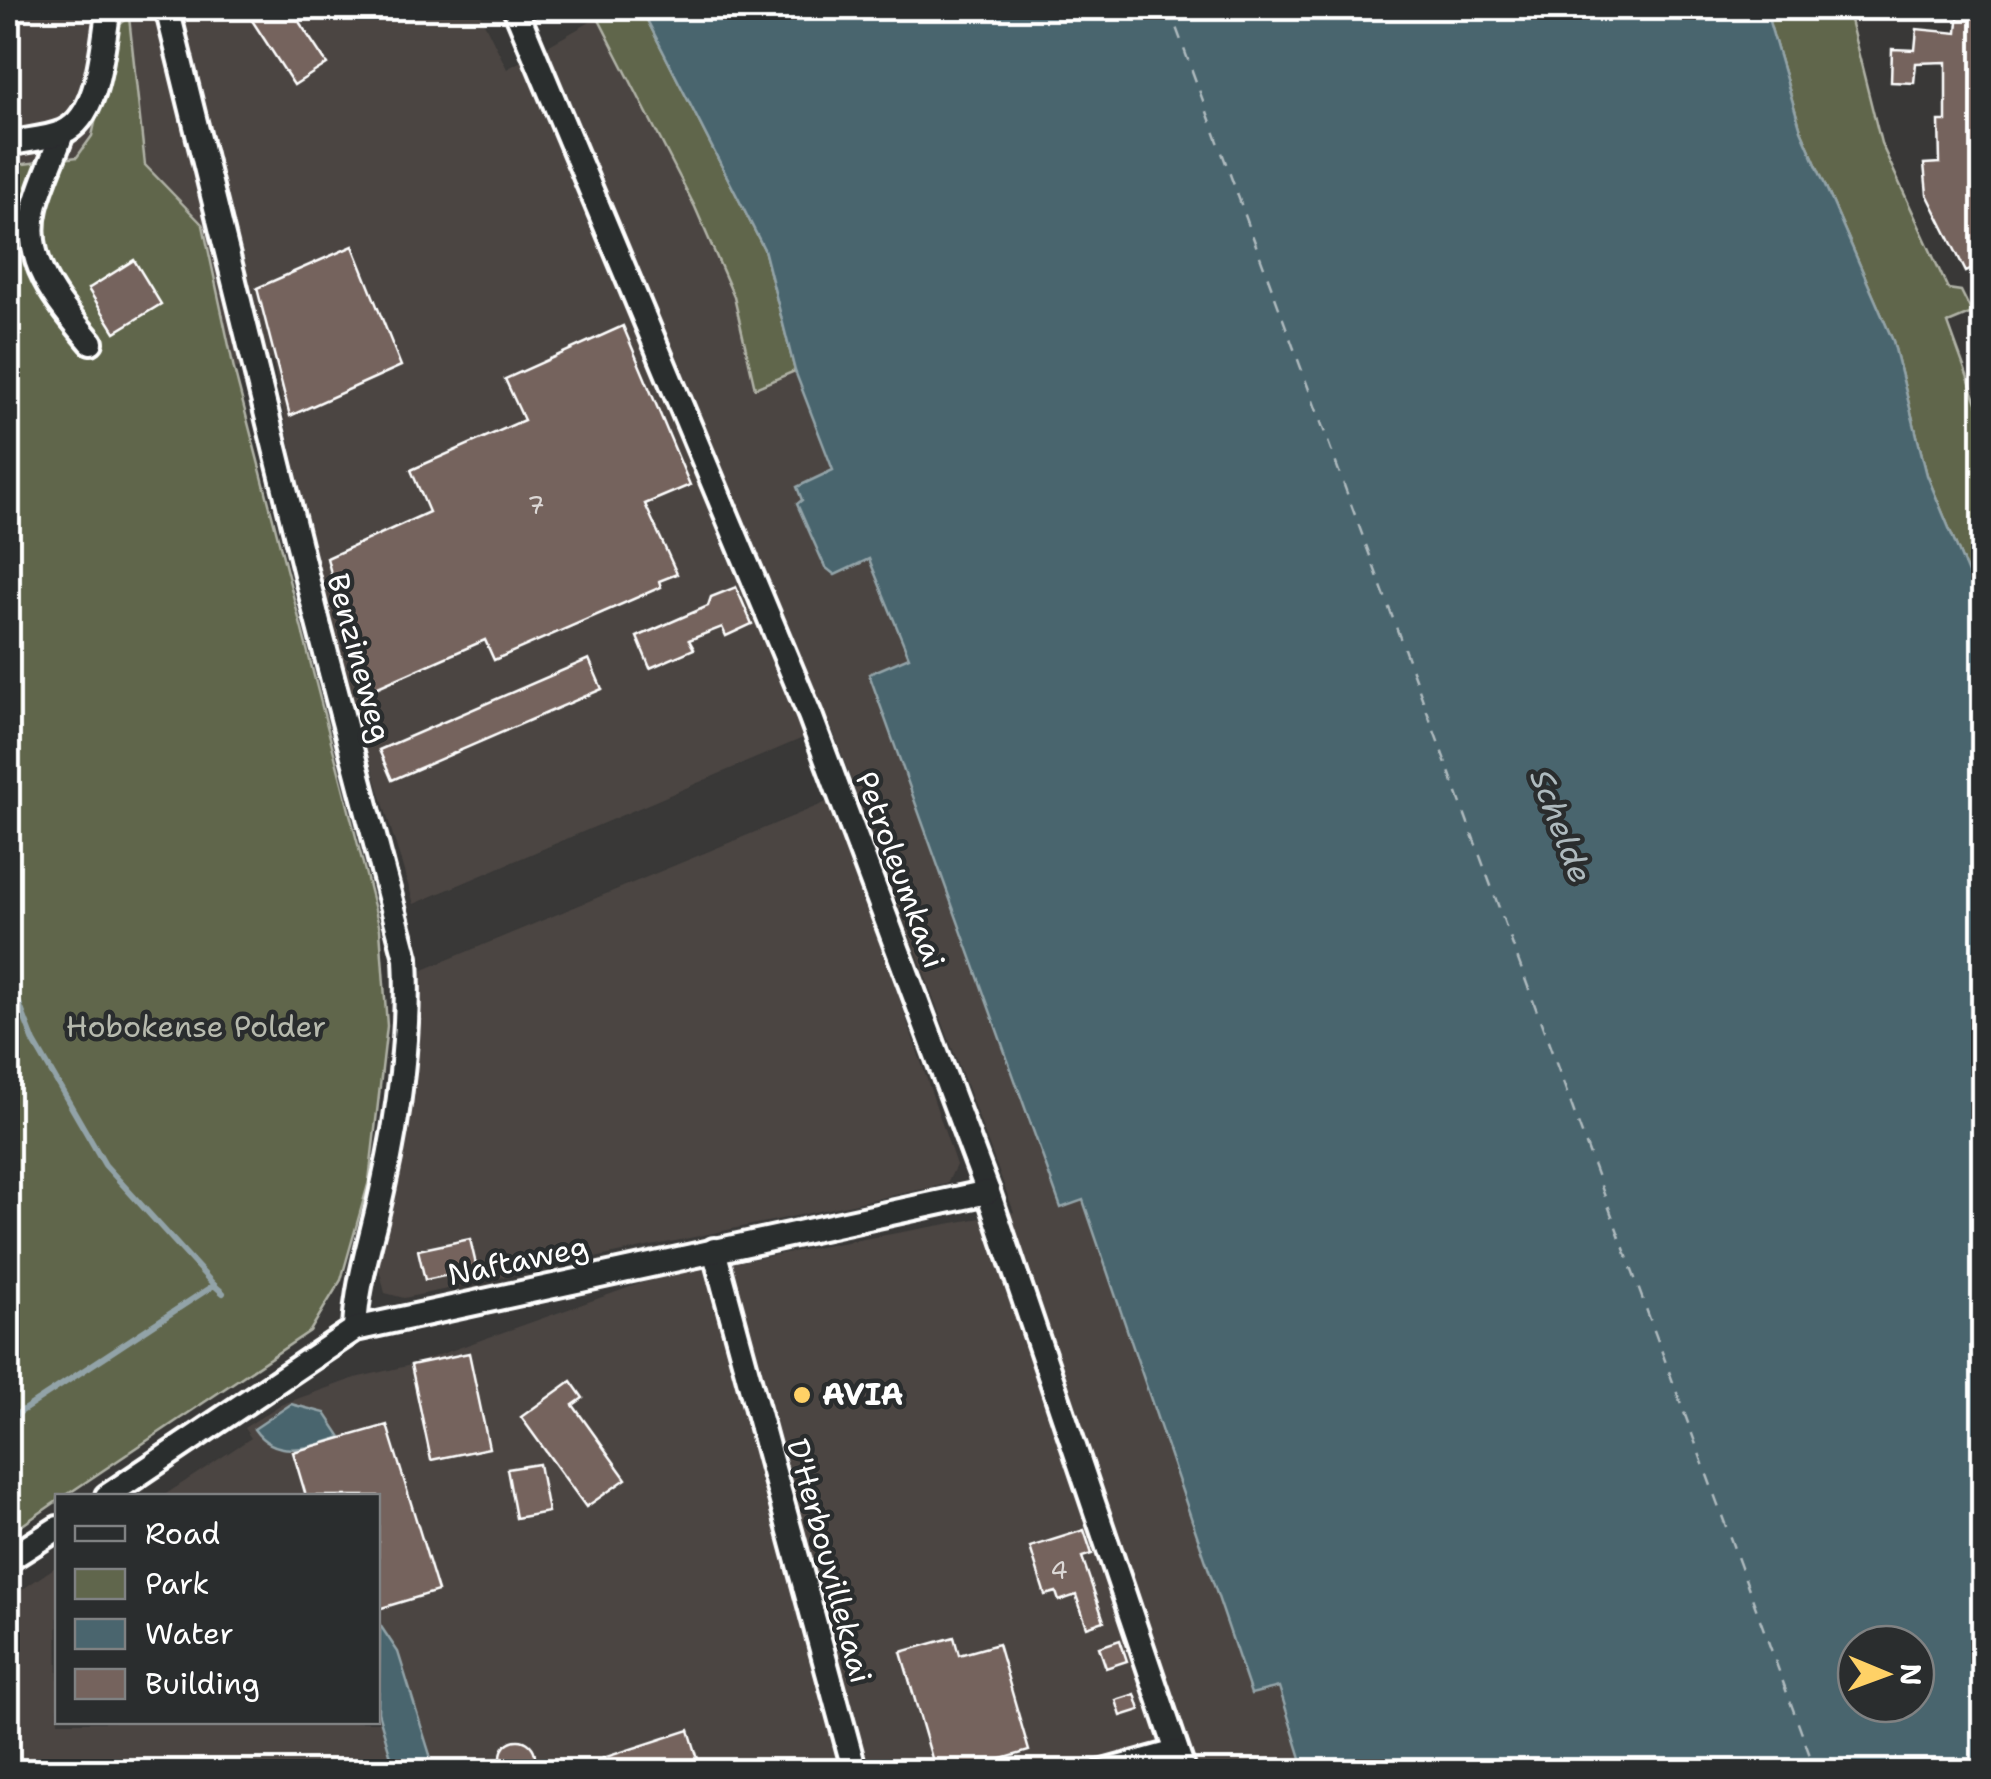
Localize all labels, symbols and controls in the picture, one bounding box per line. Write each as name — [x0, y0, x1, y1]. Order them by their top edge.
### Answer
house number: 7 — [527, 488, 545, 522]
street label: Benzineweg — [317, 569, 402, 747]
water label: Schelde — [1520, 763, 1603, 889]
street label: Petroleumkaai — [846, 766, 955, 974]
park label: Hobokense Polder — [66, 1006, 326, 1047]
street label: Naftaweg — [444, 1226, 592, 1295]
place label: AVIA — [822, 1374, 904, 1415]
marker: AVIA — [791, 1384, 813, 1406]
street label: D'Herbouvillekaai — [777, 1434, 882, 1688]
legend — [55, 1494, 380, 1724]
text: Road — [145, 1513, 220, 1554]
house number: 4 — [1050, 1553, 1068, 1587]
text: Park — [145, 1563, 209, 1604]
text: Water — [145, 1613, 234, 1654]
north arrow — [1836, 1624, 1936, 1724]
text: Building — [145, 1663, 260, 1704]
text: N — [1892, 1663, 1930, 1686]

